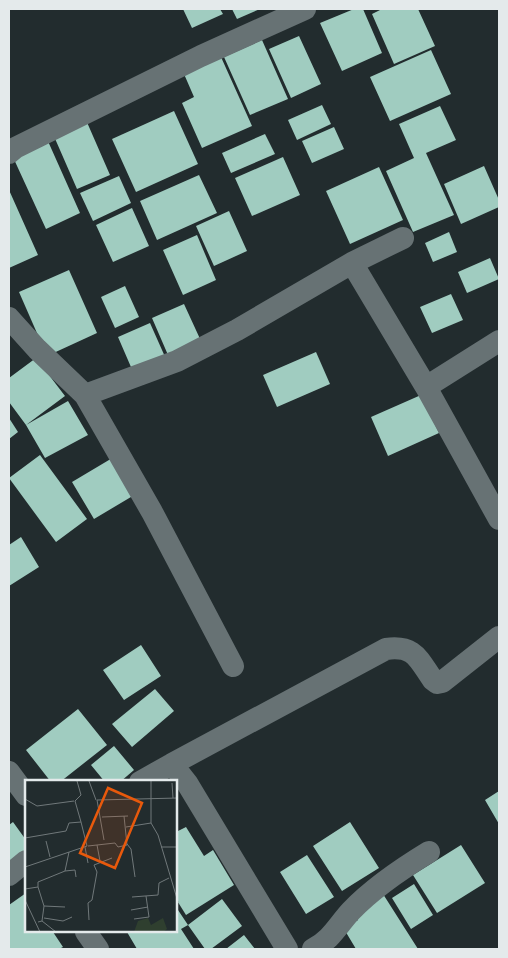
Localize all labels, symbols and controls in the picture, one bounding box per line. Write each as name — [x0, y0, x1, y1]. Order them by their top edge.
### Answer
inset map — [25, 780, 178, 933]

